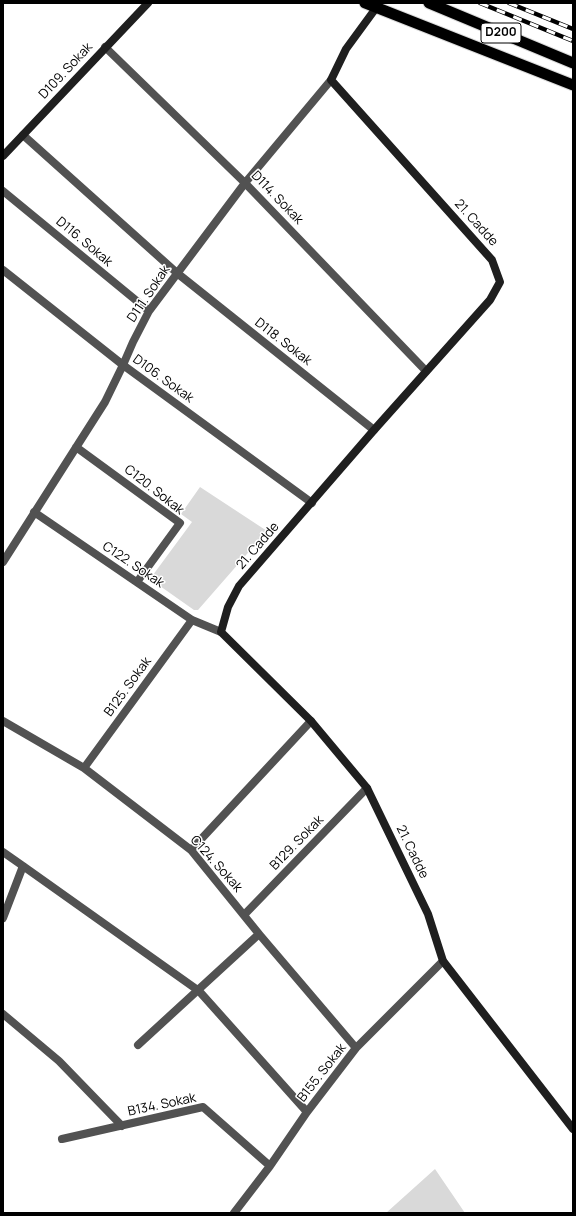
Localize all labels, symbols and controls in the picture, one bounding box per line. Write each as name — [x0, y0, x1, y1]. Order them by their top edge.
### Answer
road number: D200 — [481, 23, 521, 43]
street label: D109. Sokak — [36, 40, 96, 102]
street label: D114. Sokak — [248, 168, 306, 228]
street label: 21. Cadde — [451, 196, 501, 250]
street label: D116. Sokak — [53, 214, 115, 270]
street label: D111. Sokak — [124, 263, 174, 325]
street label: D118. Sokak — [251, 315, 315, 369]
street label: D106. Sokak — [129, 352, 197, 406]
street label: C120. Sokak — [121, 462, 187, 518]
street label: 21. Cadde — [233, 519, 283, 573]
street label: C122. Sokak — [99, 539, 167, 591]
street label: B125. Sokak — [101, 654, 155, 720]
street label: B129. Sokak — [267, 812, 327, 874]
street label: 21. Cadde — [392, 823, 432, 881]
street label: C124. Sokak — [187, 833, 245, 895]
street label: B155. Sokak — [294, 1041, 350, 1105]
street label: B134. Sokak — [126, 1090, 198, 1120]

